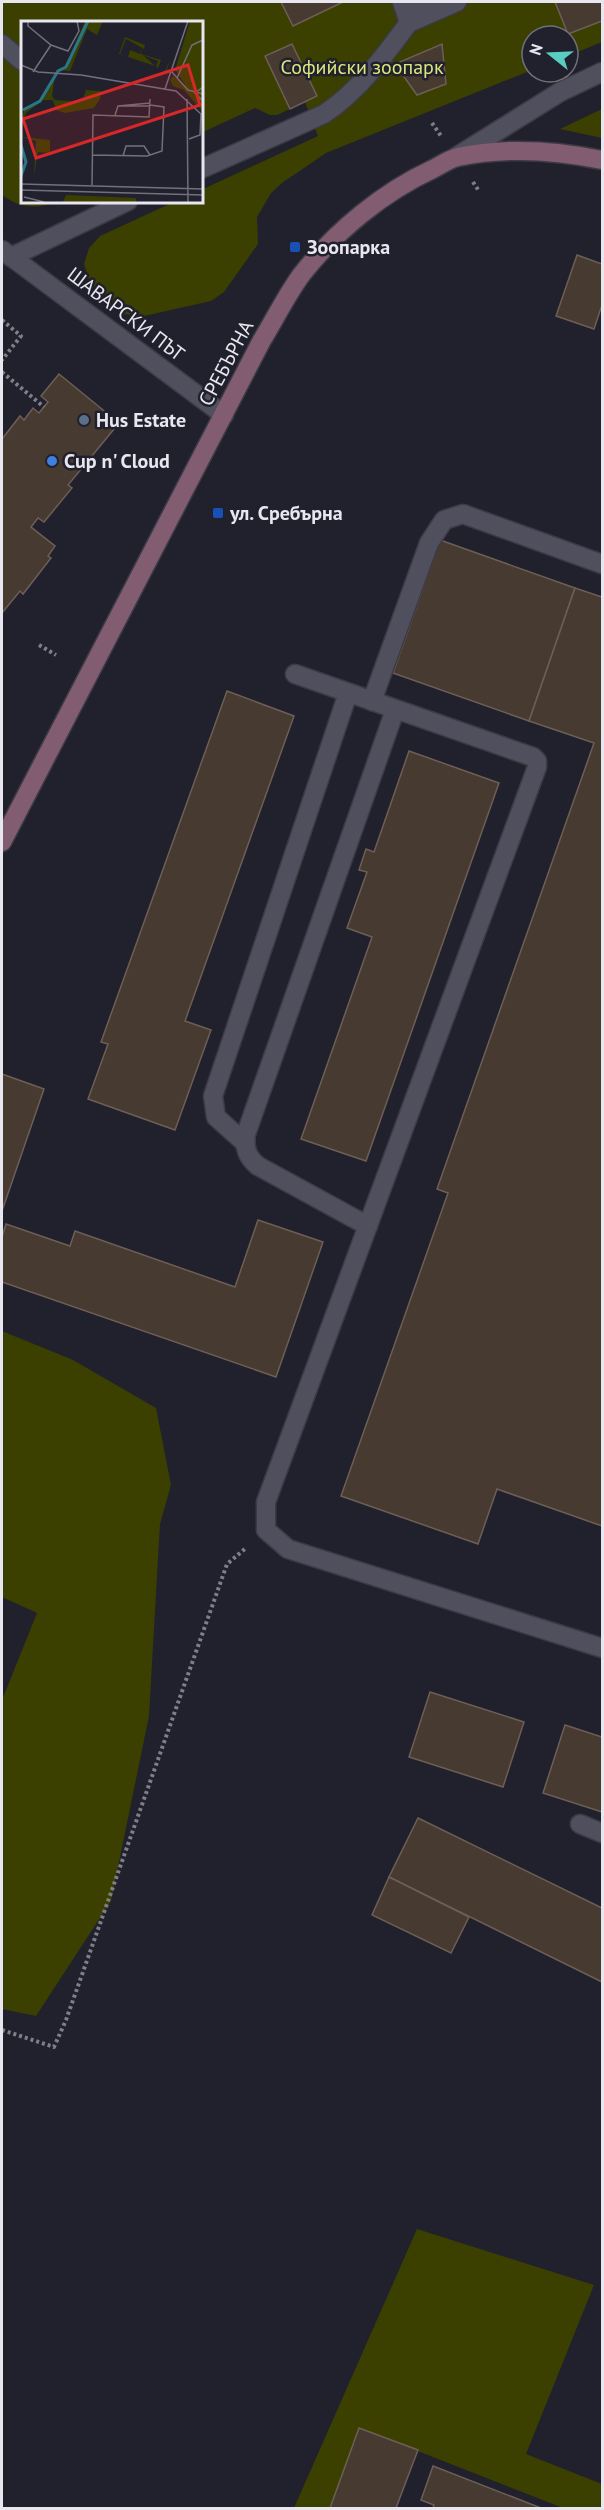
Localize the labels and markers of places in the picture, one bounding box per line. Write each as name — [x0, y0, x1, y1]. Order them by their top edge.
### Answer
place label: Зоопарка — [307, 234, 390, 260]
marker: Зоопарка — [288, 240, 302, 254]
place label: Hus Estate — [96, 407, 186, 433]
marker: Hus Estate — [77, 413, 91, 427]
place label: Cup n' Cloud — [64, 448, 170, 474]
marker: Cup n' Cloud — [45, 454, 59, 468]
place label: ул. Сребърна — [229, 500, 343, 526]
marker: ул. Сребърна — [211, 506, 225, 520]

